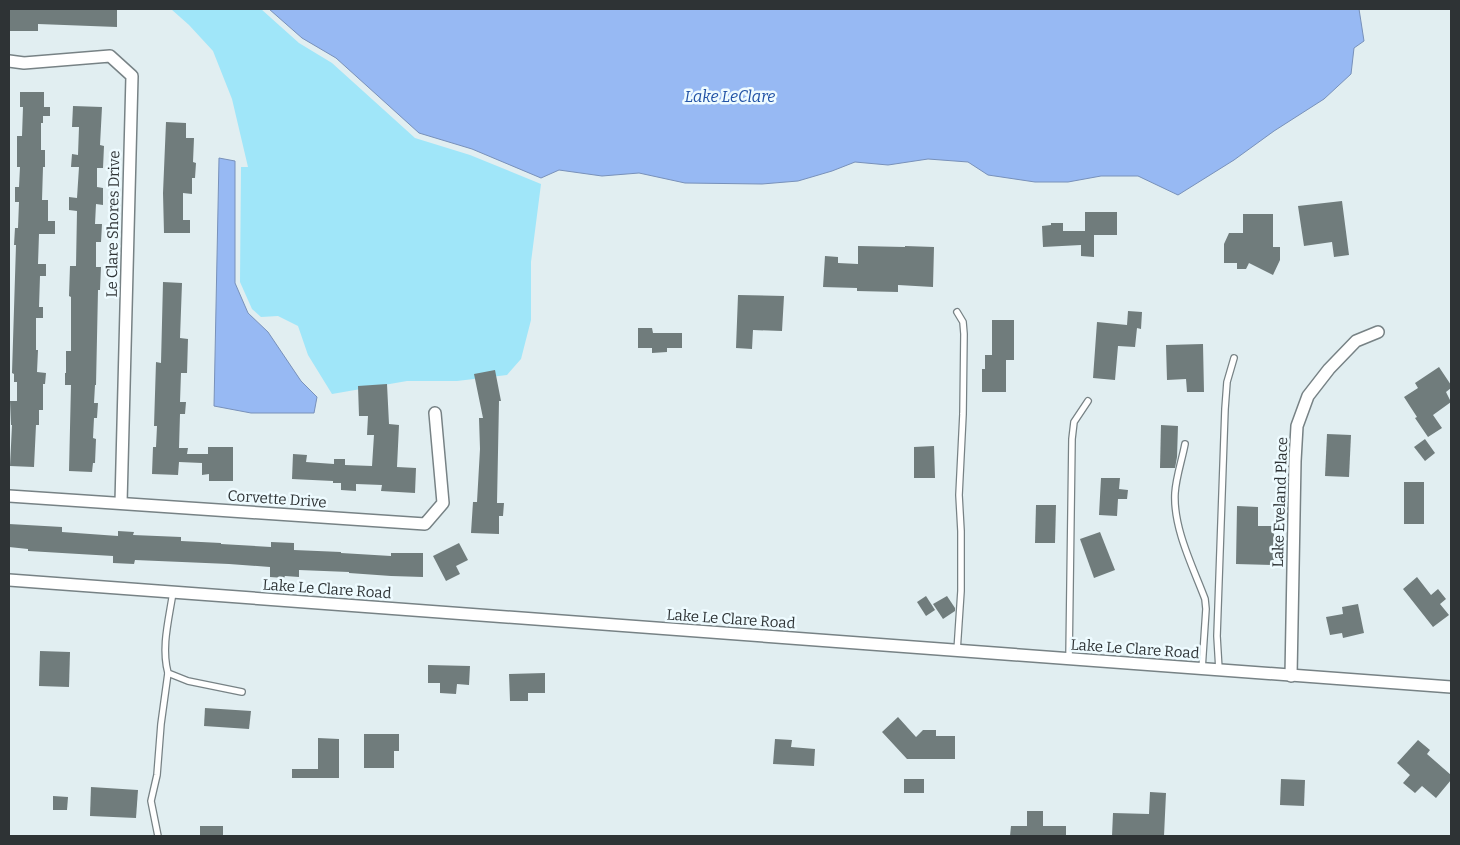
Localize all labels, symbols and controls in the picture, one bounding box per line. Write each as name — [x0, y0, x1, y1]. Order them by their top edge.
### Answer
water label: Lake LeClare — [685, 87, 775, 106]
street label: Le Clare Shores Drive — [103, 150, 123, 298]
street label: Lake Eveland Place — [1269, 436, 1291, 568]
street label: Corvette Drive — [227, 487, 327, 511]
street label: Lake Le Clare Road — [262, 576, 392, 602]
street label: Lake Le Clare Road — [666, 606, 796, 632]
street label: Lake Le Clare Road — [1070, 636, 1200, 662]

